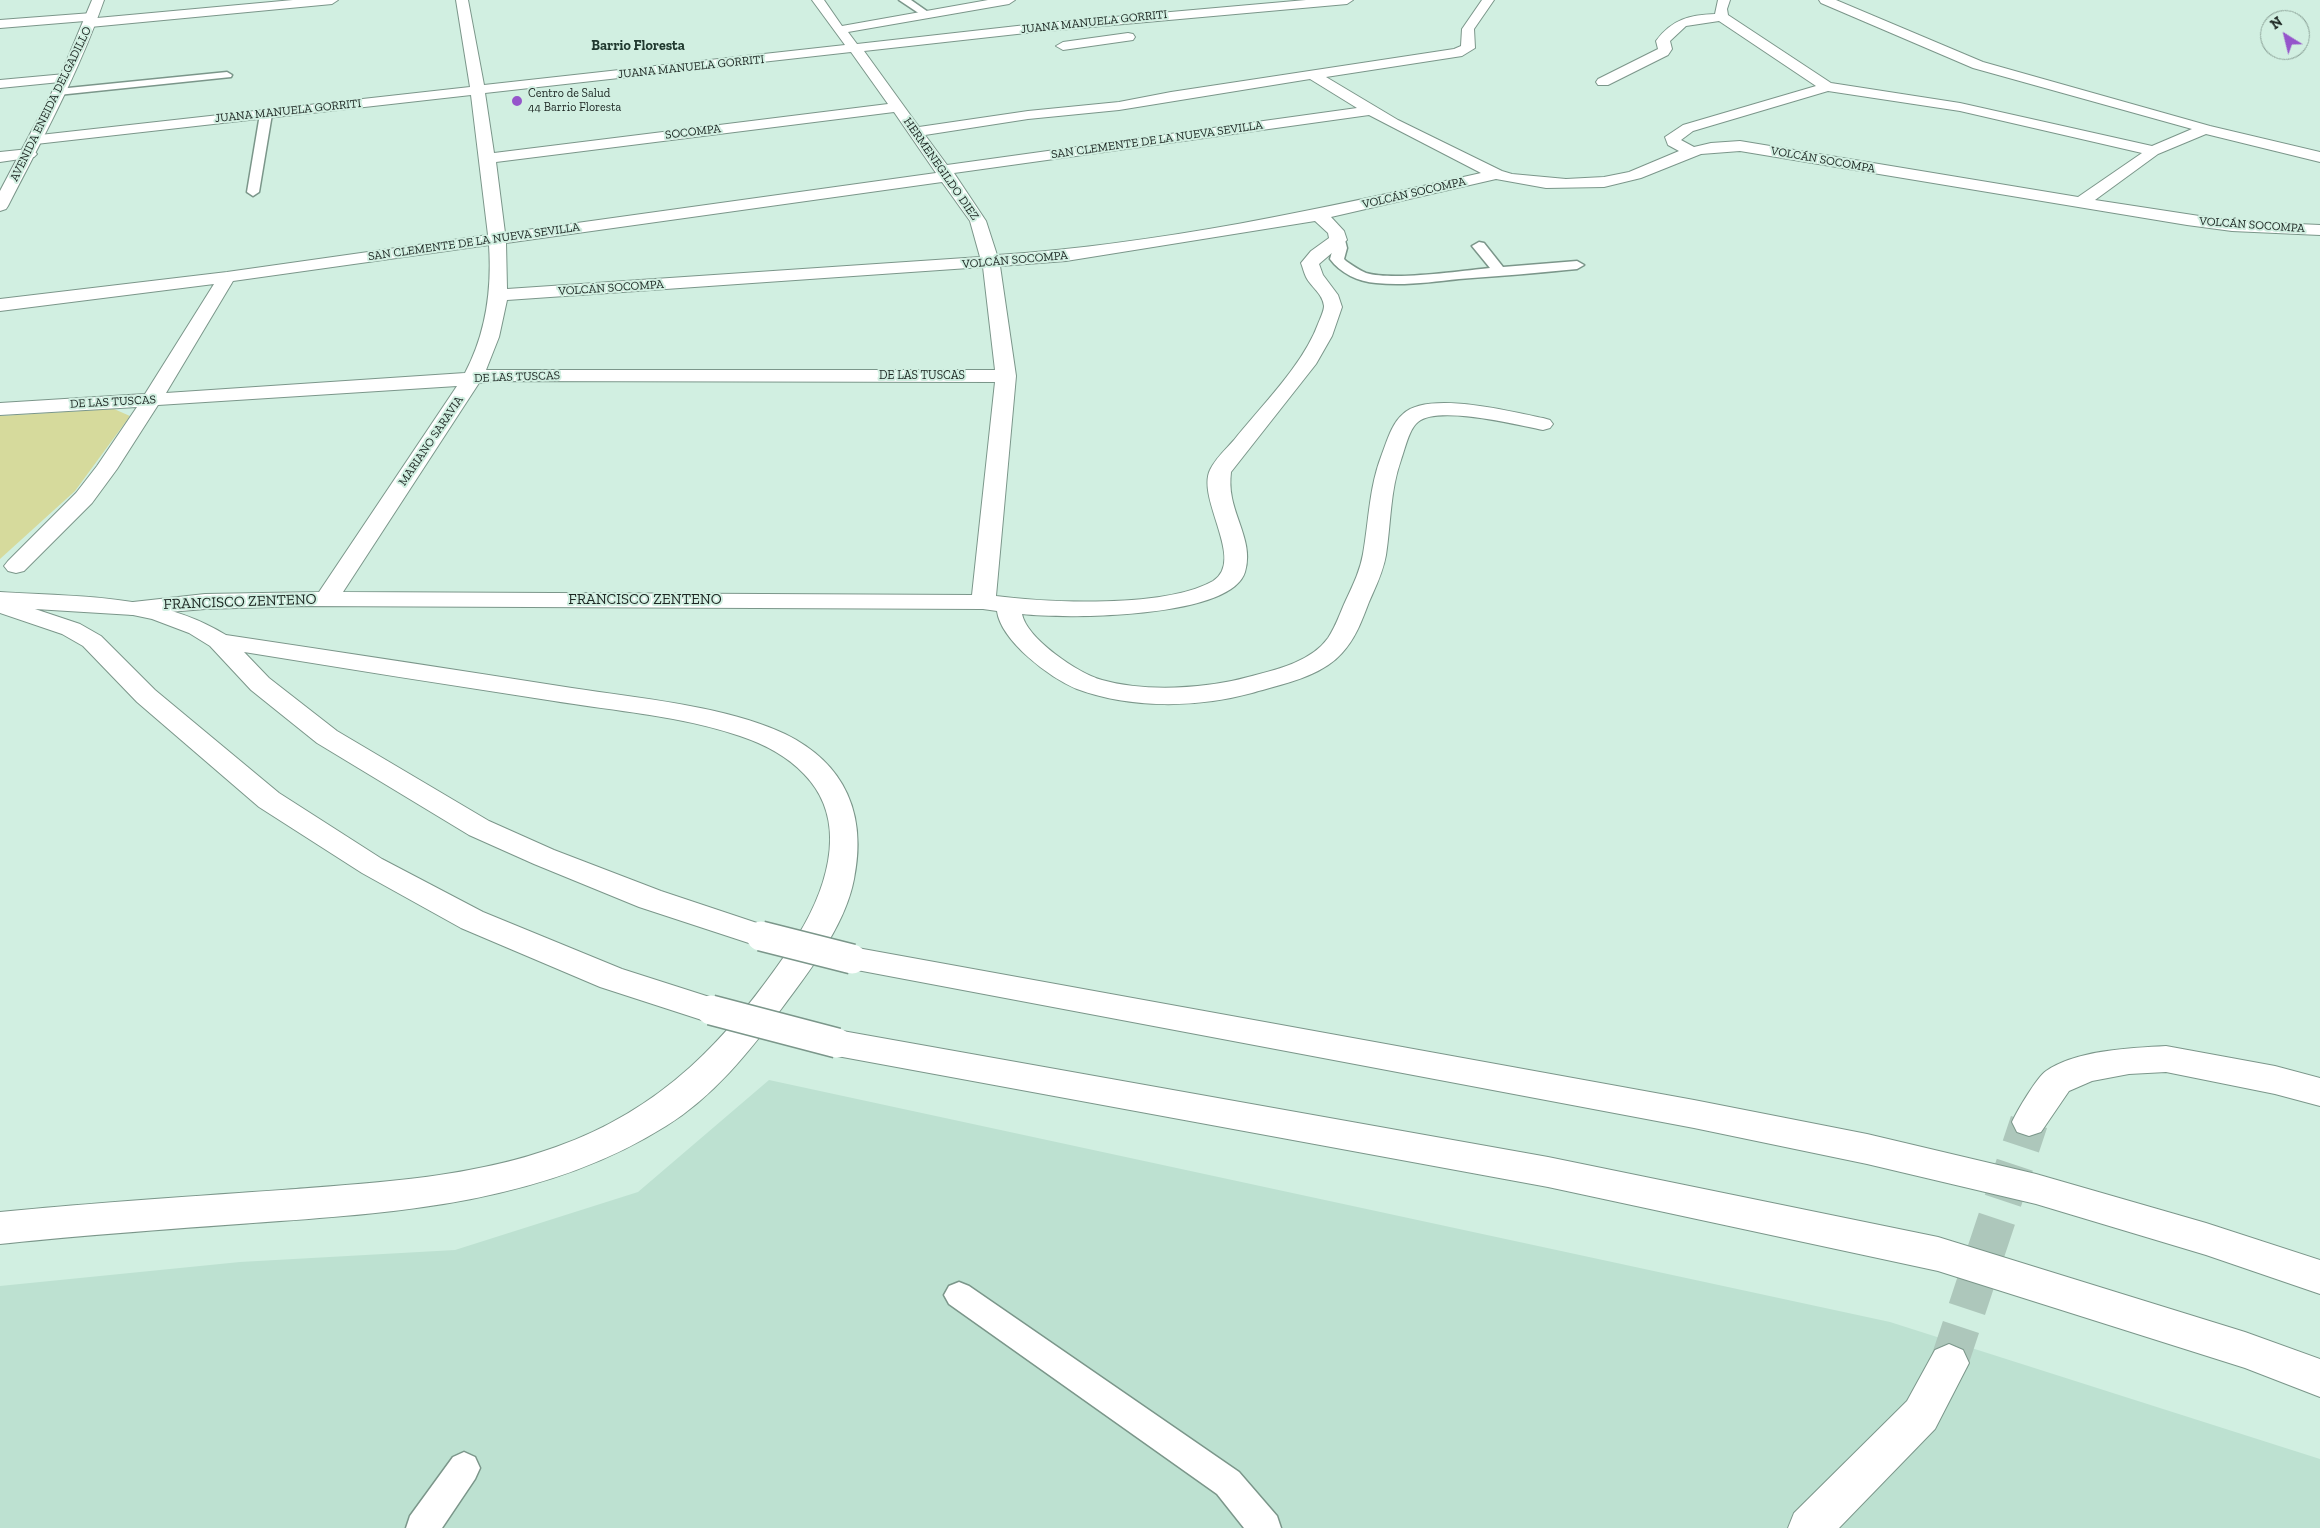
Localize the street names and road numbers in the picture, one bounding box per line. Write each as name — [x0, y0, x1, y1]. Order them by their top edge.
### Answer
street label: JUANA MANUELA GORRITI — [1020, 7, 1168, 37]
street label: AVENIDA ENEIDA DELGADILLO — [7, 24, 95, 184]
street label: JUANA MANUELA GORRITI — [617, 52, 765, 82]
street label: JUANA MANUELA GORRITI — [214, 96, 362, 126]
street label: HERMENEGILDO DIEZ — [900, 115, 982, 223]
street label: SAN CLEMENTE DE LA NUEVA SEVILLA — [1050, 118, 1264, 162]
street label: SOCOMPA — [664, 121, 722, 143]
street label: VOLCÁN SOCOMPA — [1770, 144, 1876, 176]
street label: VOLCÁN SOCOMPA — [1361, 174, 1467, 212]
street label: VOLCÁN SOCOMPA — [2199, 214, 2305, 236]
street label: SAN CLEMENTE DE LA NUEVA SEVILLA — [367, 220, 581, 264]
street label: VOLCÁN SOCOMPA — [962, 248, 1068, 272]
street label: VOLCÁN SOCOMPA — [558, 277, 664, 299]
street label: DE LAS TUSCAS — [474, 368, 560, 386]
street label: DE LAS TUSCAS — [879, 369, 965, 383]
street label: DE LAS TUSCAS — [70, 393, 156, 411]
street label: MARIANO SARAVIA — [396, 393, 466, 489]
street label: FRANCISCO ZENTENO — [163, 590, 317, 614]
street label: FRANCISCO ZENTENO — [568, 591, 722, 609]

